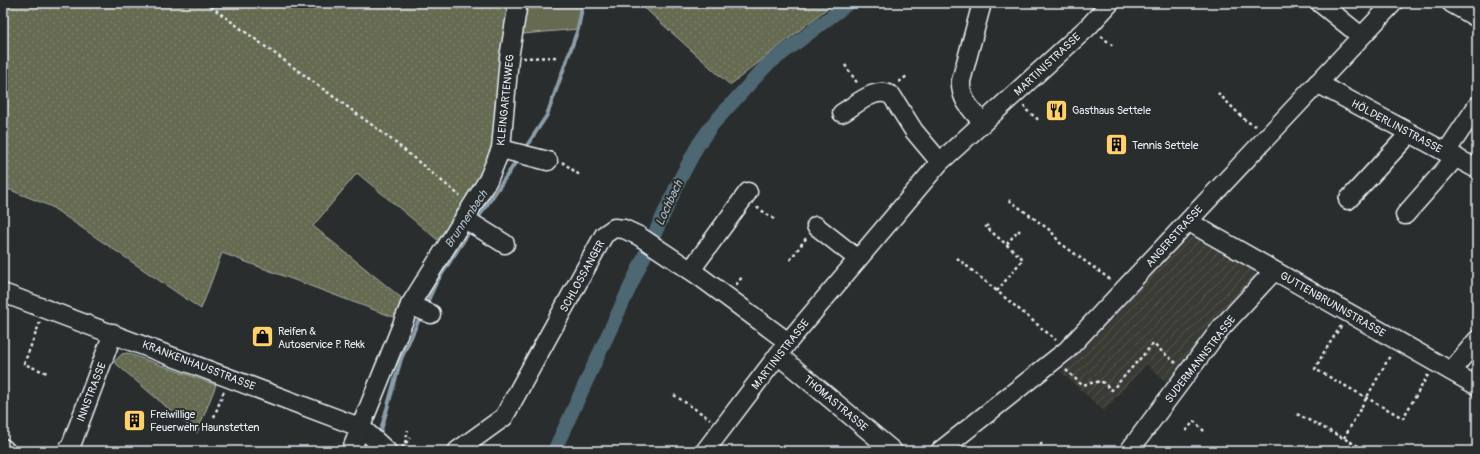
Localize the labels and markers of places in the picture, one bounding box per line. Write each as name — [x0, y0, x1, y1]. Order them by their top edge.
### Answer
restaurant icon: Gasthaus Settele — [1044, 97, 1070, 123]
place label: Gasthaus Settele — [1072, 104, 1151, 117]
building icon: Tennis Settele — [1104, 132, 1130, 158]
place label: Tennis Settele — [1132, 139, 1199, 152]
shop icon: Reifen & Autoservice P. Rekk — [250, 324, 276, 350]
place label: Reifen & Autoservice P. Rekk — [278, 325, 365, 351]
building icon: Freiwillige Feuerwehr Haunstetten — [121, 407, 147, 433]
place label: Freiwillige Feuerwehr Haunstetten — [150, 408, 259, 434]

